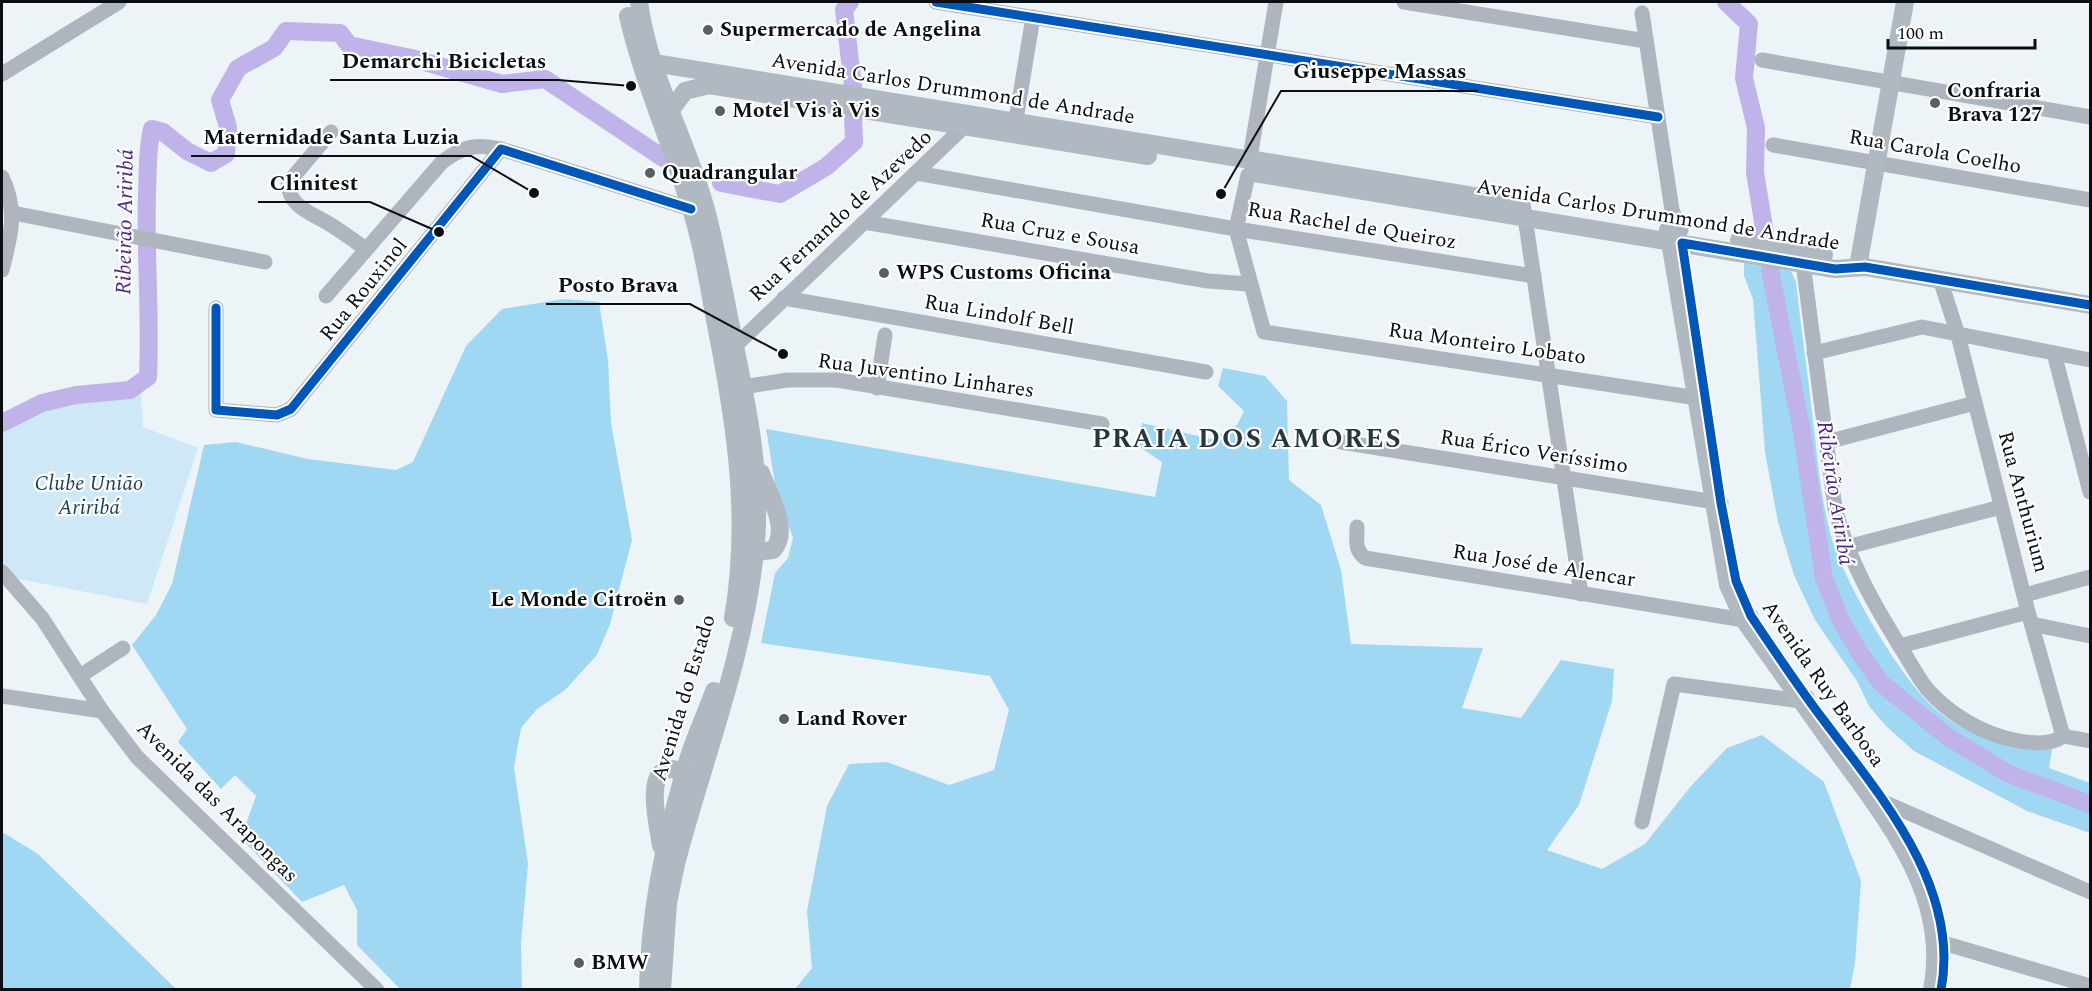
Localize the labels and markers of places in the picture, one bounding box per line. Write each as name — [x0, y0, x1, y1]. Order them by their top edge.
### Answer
place label: Supermercado de Angelina — [720, 14, 981, 46]
marker: Supermercado de Angelina — [701, 23, 715, 37]
callout: Demarchi Bicicletas — [330, 40, 558, 80]
callout: Giuseppe Massas — [1281, 51, 1478, 91]
place label: Confraria Brava 127 — [1947, 75, 2043, 131]
place label: Motel Vis à Vis — [732, 95, 880, 127]
marker: Confraria Brava 127 — [1928, 96, 1942, 110]
marker: Motel Vis à Vis — [713, 104, 727, 118]
callout: Maternidade Santa Luzia — [191, 116, 471, 156]
place label: Quadrangular — [662, 157, 797, 189]
callout: Clinitest — [258, 162, 370, 202]
marker: Quadrangular — [643, 166, 657, 180]
place label: WPS Customs Oficina — [896, 257, 1111, 289]
callout: Posto Brava — [546, 264, 690, 304]
marker: WPS Customs Oficina — [877, 266, 891, 280]
place label: Le Monde Citroën — [490, 584, 667, 616]
marker: Le Monde Citroën — [672, 593, 686, 607]
place label: Land Rover — [796, 703, 907, 735]
marker: Land Rover — [777, 712, 791, 726]
place label: BMW — [591, 947, 649, 979]
marker: BMW — [572, 956, 586, 970]

